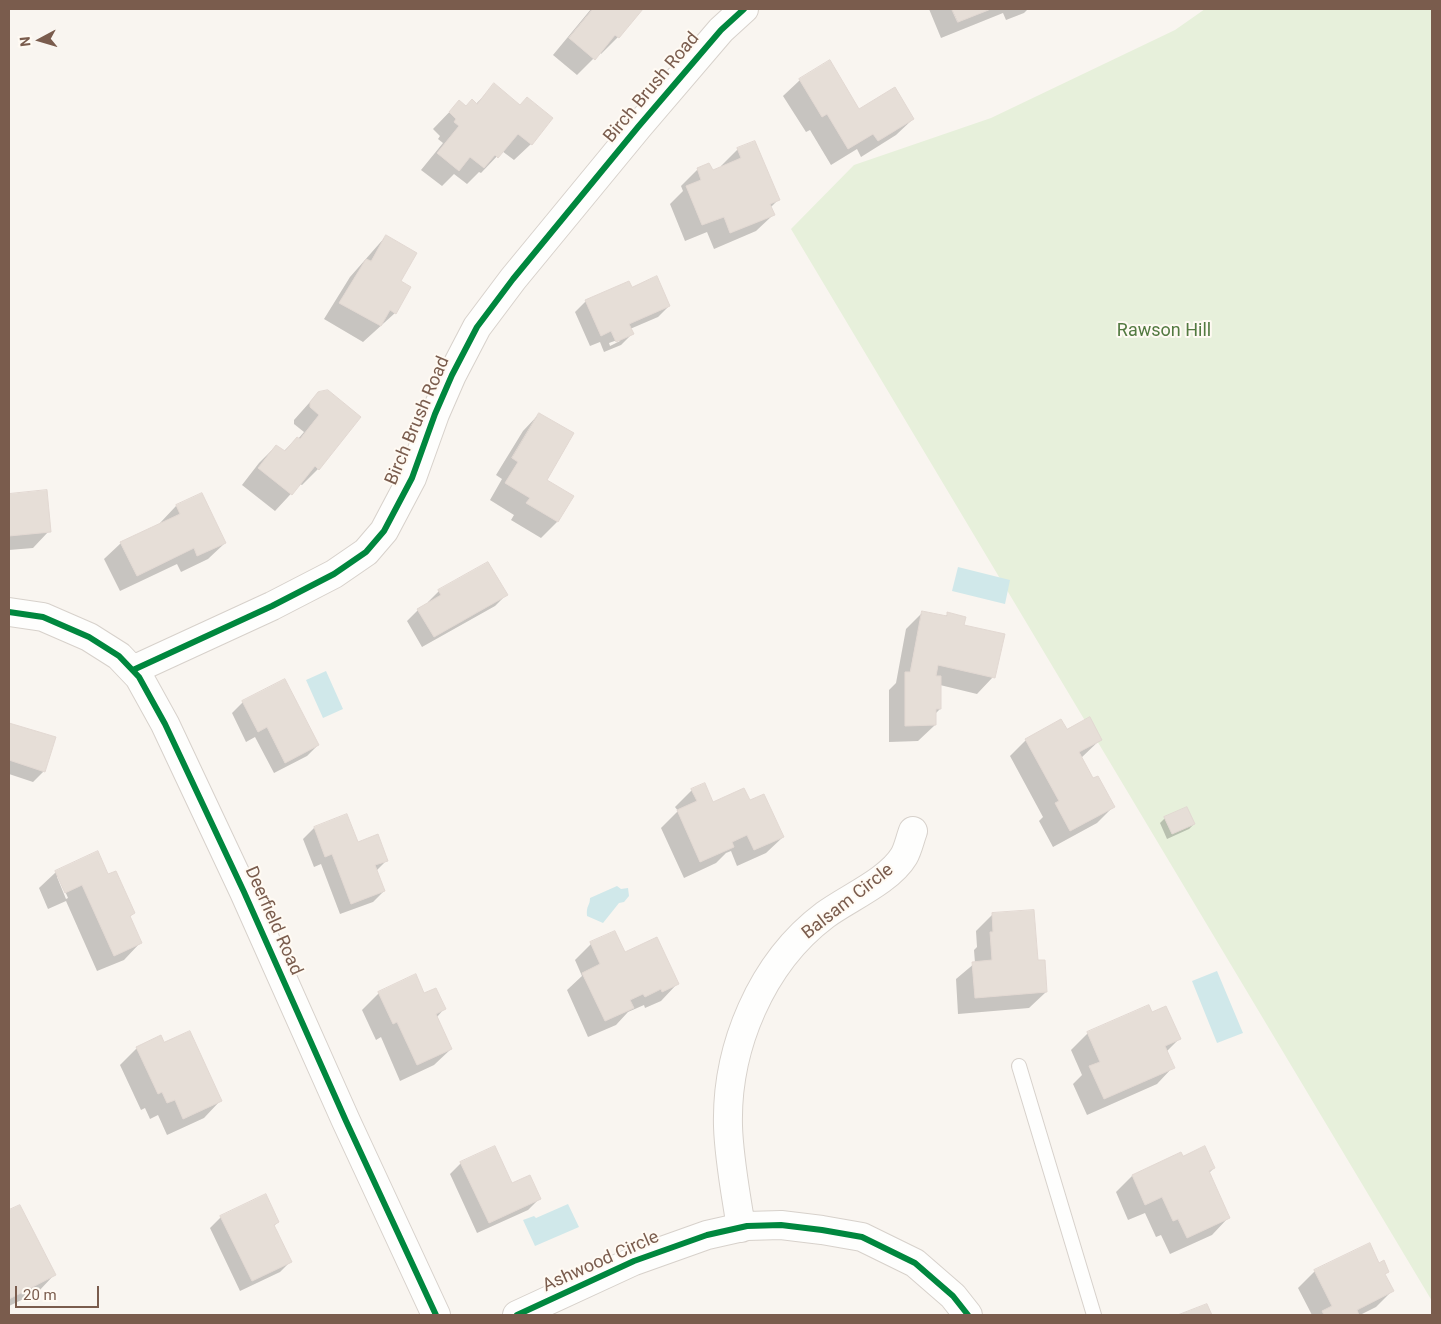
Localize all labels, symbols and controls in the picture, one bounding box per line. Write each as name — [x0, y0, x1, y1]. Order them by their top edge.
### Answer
north arrow — [15, 15, 65, 65]
street label: Birch Brush Road — [600, 28, 704, 148]
text: N — [17, 36, 34, 47]
park label: Rawson Hill — [1117, 320, 1211, 342]
street label: Birch Brush Road — [381, 353, 455, 489]
street label: Balsam Circle — [798, 860, 898, 944]
street label: Deerfield Road — [239, 863, 307, 979]
street label: Ashwood Circle — [540, 1227, 662, 1297]
scale bar — [18, 1276, 101, 1308]
text: 20 m — [23, 1286, 57, 1304]

